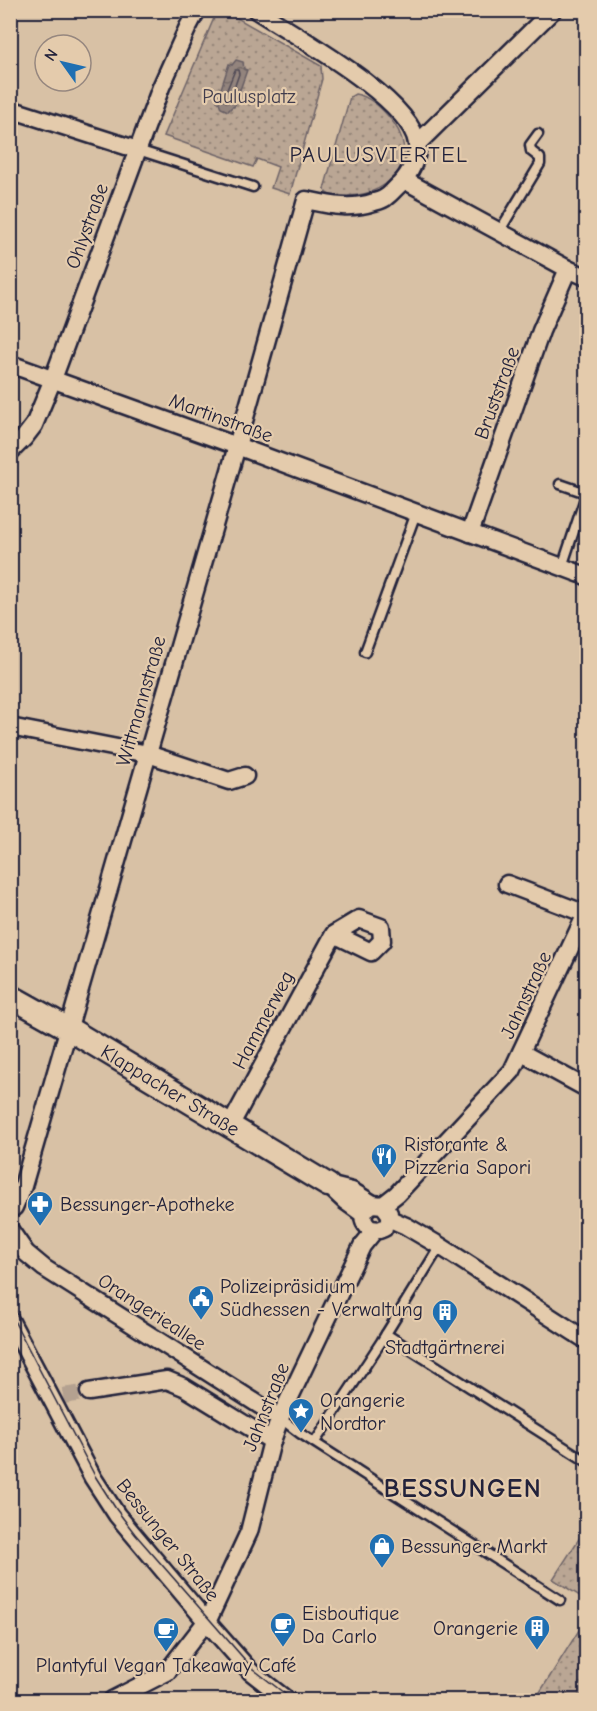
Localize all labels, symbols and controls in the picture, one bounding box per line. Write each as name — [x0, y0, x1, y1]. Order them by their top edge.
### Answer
north arrow — [33, 33, 93, 93]
text: N — [41, 46, 62, 65]
park label: Paulusplatz — [202, 85, 296, 108]
district label: PAULUSVIERTEL — [289, 142, 469, 168]
street label: Ohlystraße — [61, 180, 113, 272]
street label: Bruststraße — [470, 343, 524, 443]
street label: Martinstraße — [166, 389, 276, 447]
street label: Wittmannstraße — [111, 633, 171, 769]
street label: Jahnstraße — [496, 948, 556, 1042]
street label: Hammerweg — [227, 967, 299, 1073]
street label: Klappacher Straße — [97, 1040, 244, 1141]
place label: Ristorante & Pizzeria Sapori — [404, 1133, 531, 1179]
restaurant icon: Ristorante & Pizzeria Sapori — [369, 1141, 399, 1179]
pharmacy icon: Bessunger-Apotheke — [25, 1189, 55, 1227]
place label: Bessunger-Apotheke — [60, 1193, 235, 1216]
street label: Orangerieallee — [94, 1269, 210, 1355]
place label: Polizeipräsidium Südhessen - Verwaltung — [220, 1275, 423, 1321]
public building icon: Polizeipräsidium Südhessen - Verwaltung — [186, 1283, 216, 1321]
building icon: Stadtgärtnerei — [430, 1297, 460, 1335]
place label: Stadtgärtnerei — [385, 1336, 505, 1359]
street label: Jahnstraße — [238, 1359, 294, 1455]
place label: Orangerie Nordtor — [320, 1389, 405, 1435]
place icon: Orangerie Nordtor — [286, 1396, 316, 1434]
street label: Bessunger Straße — [112, 1474, 224, 1606]
district label: BESSUNGEN — [384, 1474, 542, 1504]
shop icon: Bessunger Markt — [367, 1531, 397, 1569]
place label: Bessunger Markt — [401, 1535, 548, 1558]
place label: Eisboutique Da Carlo — [302, 1602, 399, 1648]
cafe icon: Eisboutique Da Carlo — [268, 1610, 298, 1648]
building icon: Orangerie — [522, 1613, 552, 1651]
cafe icon: Plantyful Vegan Takeaway Café — [151, 1615, 181, 1653]
place label: Orangerie — [433, 1617, 518, 1640]
place label: Plantyful Vegan Takeaway Café — [36, 1654, 296, 1677]

